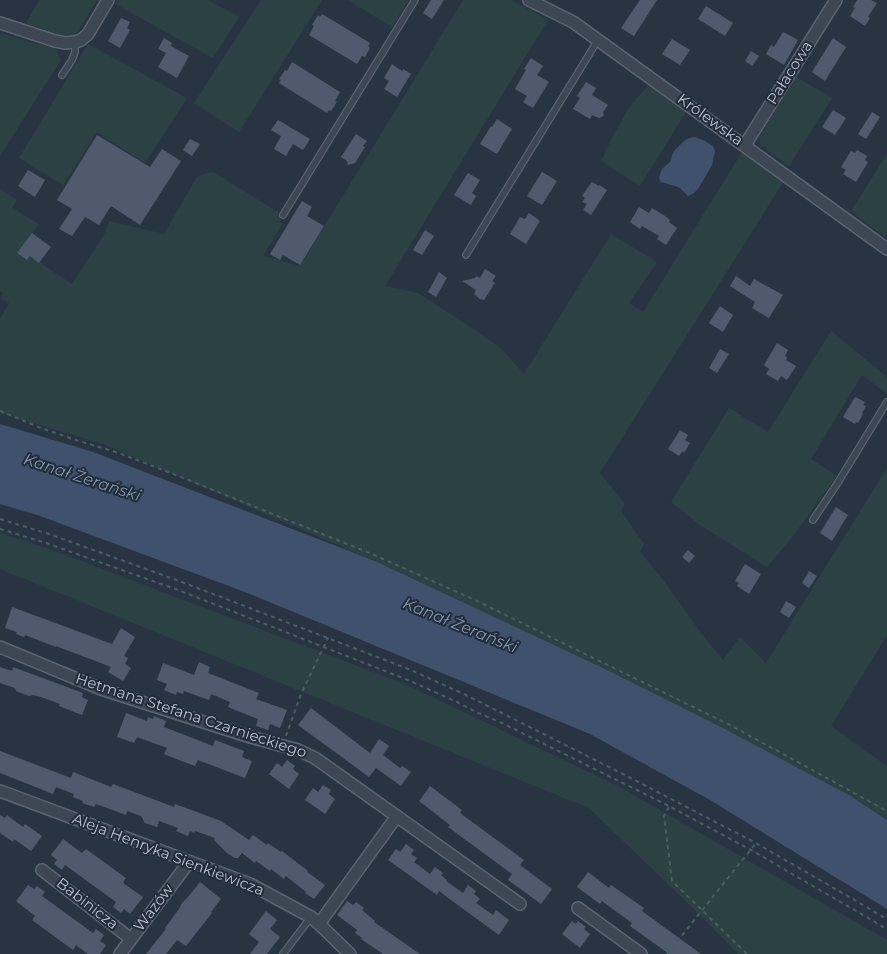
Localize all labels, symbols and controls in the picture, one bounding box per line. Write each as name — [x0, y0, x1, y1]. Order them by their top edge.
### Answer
street label: Pałacowa — [763, 38, 817, 108]
street label: Królewska — [674, 90, 746, 150]
water label: Kanał Żerański — [21, 450, 143, 506]
water label: Kanał Żerański — [400, 594, 520, 658]
street label: Hetmana Stefana Czarnieckiego — [73, 670, 309, 762]
street label: Aleja Henryka Sienkiewicza — [69, 810, 267, 900]
street label: Babinicza — [53, 874, 121, 934]
street label: Wazów — [130, 881, 178, 935]

